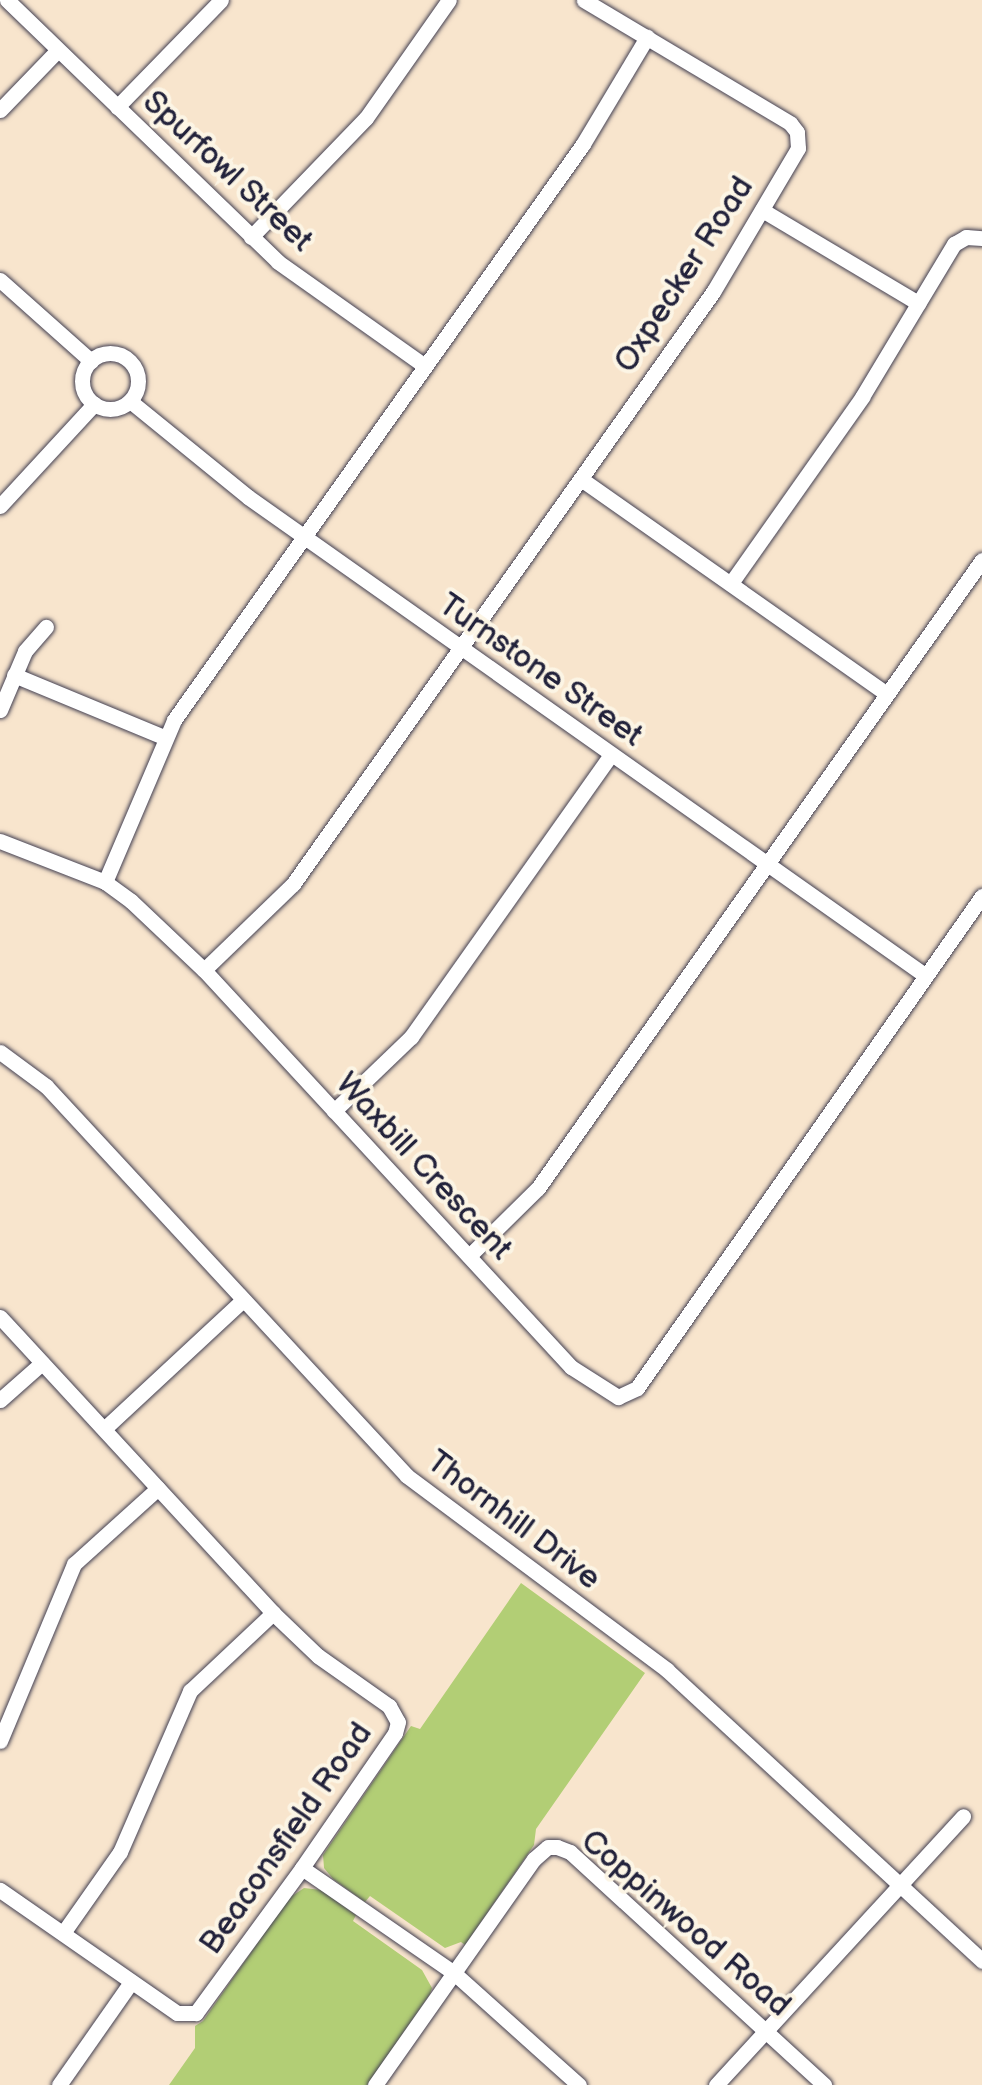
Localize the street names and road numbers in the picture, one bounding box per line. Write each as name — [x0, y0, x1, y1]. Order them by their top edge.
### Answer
street label: Spurfowl Street — [134, 83, 320, 261]
street label: Oxpecker Road — [607, 170, 763, 380]
street label: Turnstone Street — [430, 586, 650, 756]
street label: Waxbill Crescent — [327, 1066, 519, 1268]
street label: Thornhill Drive — [419, 1443, 607, 1599]
street label: Beaconsfield Road — [193, 1716, 381, 1962]
street label: Coppinwood Road — [572, 1822, 798, 2026]

